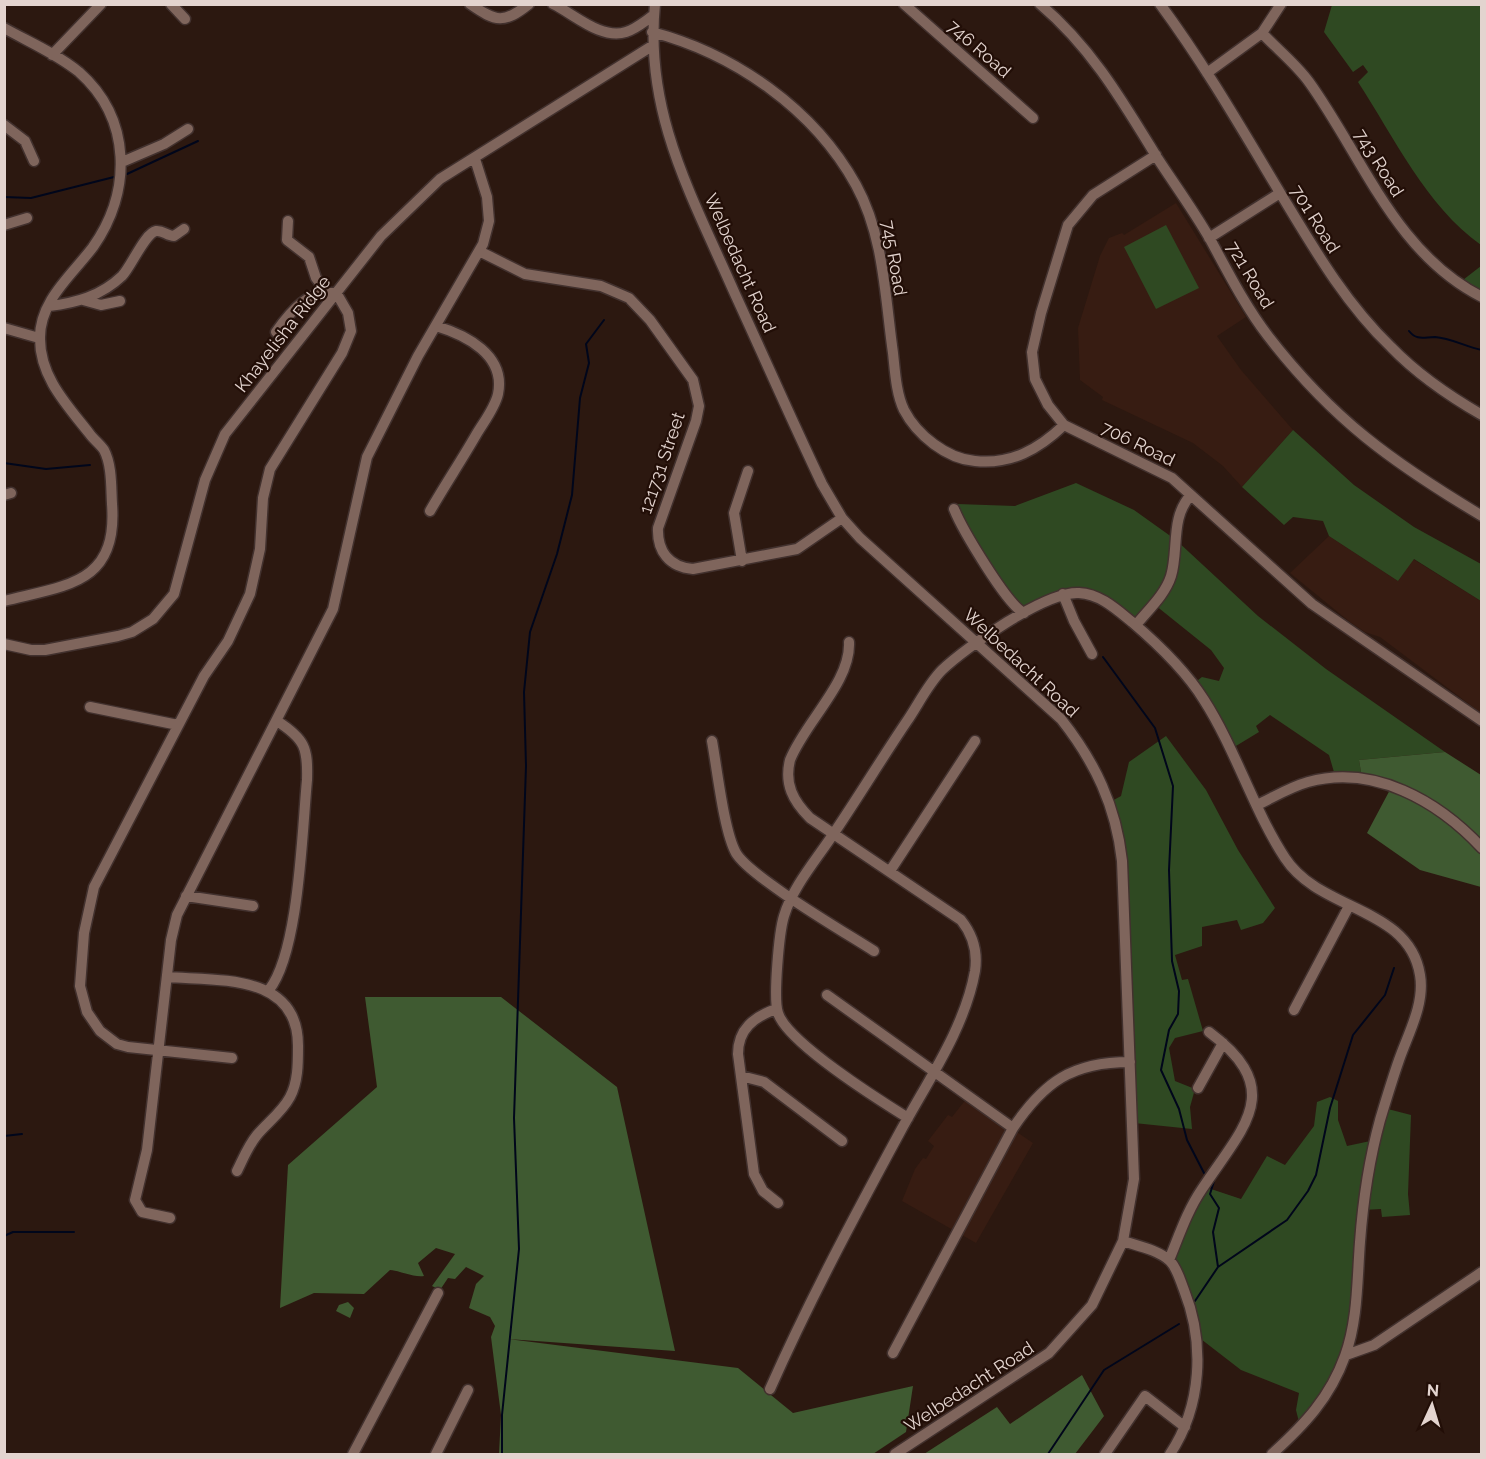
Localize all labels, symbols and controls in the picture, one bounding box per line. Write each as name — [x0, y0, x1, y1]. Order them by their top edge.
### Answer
street label: 746 Road — [943, 15, 1015, 82]
street label: 743 Road — [1350, 125, 1408, 200]
street label: 701 Road — [1286, 181, 1344, 257]
street label: Welbedacht Road — [700, 190, 781, 336]
street label: 745 Road — [878, 219, 911, 297]
street label: 721 Road — [1222, 237, 1279, 312]
street label: Khayelisha Ridge — [230, 271, 335, 396]
street label: 121731 Street — [634, 409, 689, 516]
street label: 706 Road — [1098, 417, 1178, 470]
street label: Welbedacht Road — [959, 604, 1083, 721]
street label: Welbedacht Road — [900, 1337, 1037, 1436]
north arrow — [1402, 1375, 1462, 1435]
text: N — [1426, 1381, 1440, 1400]

